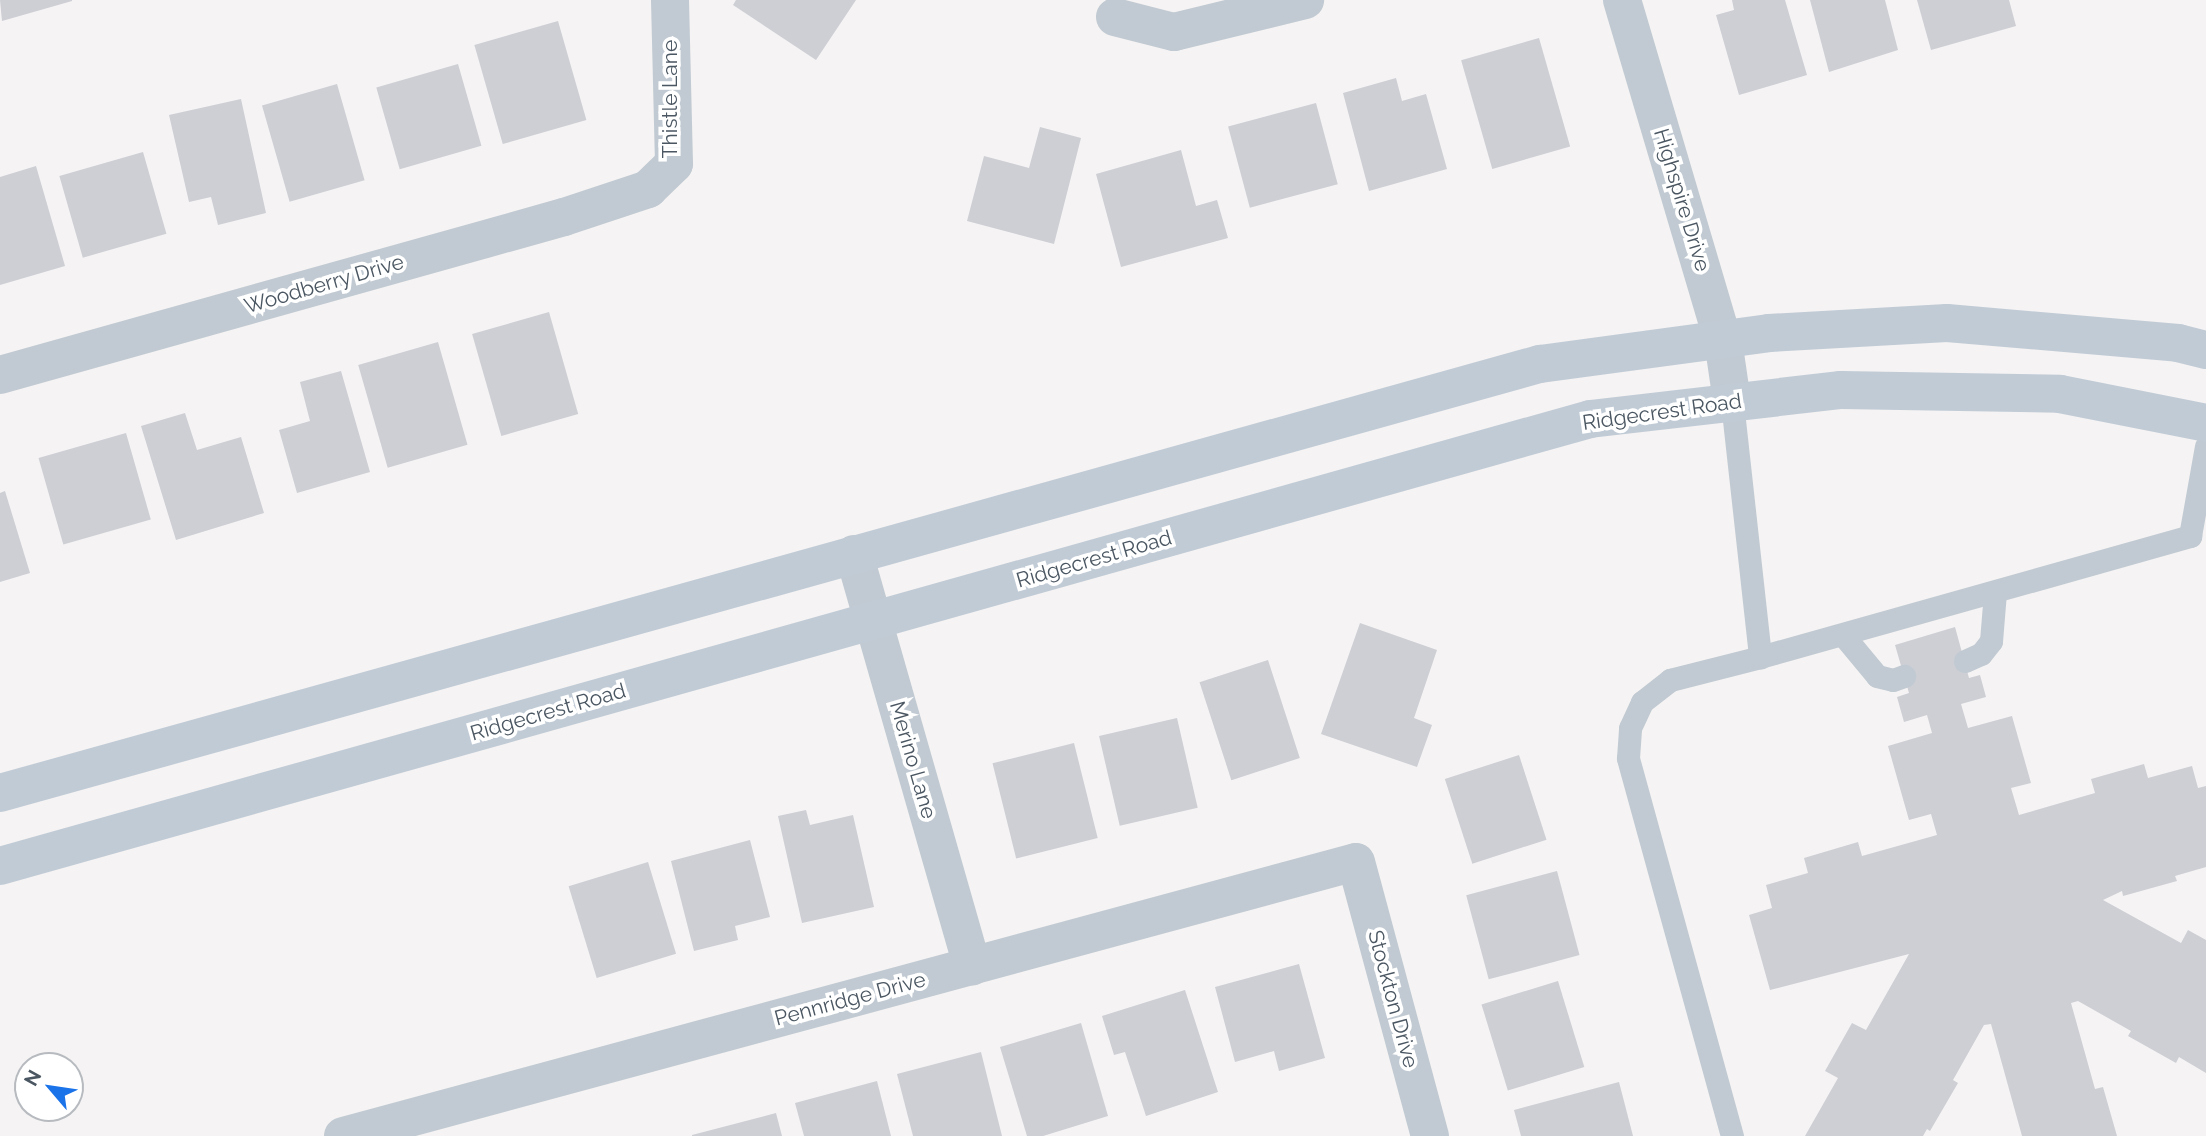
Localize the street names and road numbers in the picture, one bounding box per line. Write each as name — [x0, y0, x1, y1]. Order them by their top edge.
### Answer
street label: Thistle Lane — [657, 40, 683, 158]
street label: Highspire Drive — [1648, 126, 1716, 274]
street label: Woodberry Drive — [241, 249, 407, 319]
street label: Ridgecrest Road — [1581, 388, 1743, 436]
street label: Ridgecrest Road — [1013, 525, 1175, 593]
street label: Ridgecrest Road — [467, 678, 629, 746]
street label: Merino Lane — [884, 698, 942, 822]
street label: Stockton Drive — [1363, 927, 1423, 1071]
street label: Pennridge Drive — [772, 967, 928, 1031]

